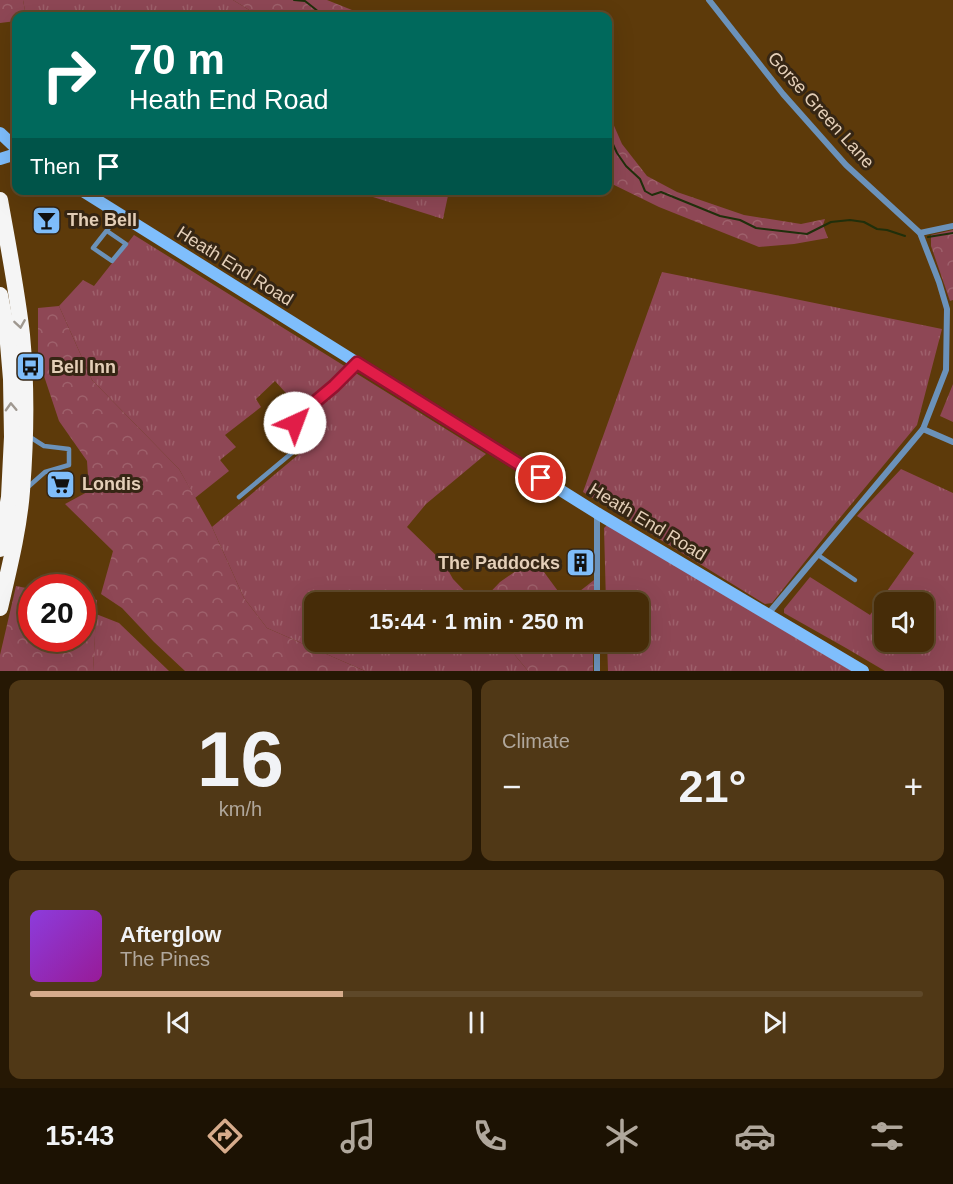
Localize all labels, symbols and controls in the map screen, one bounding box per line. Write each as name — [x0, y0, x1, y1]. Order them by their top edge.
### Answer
icon: right — [30, 36, 108, 114]
text: 70 m — [129, 36, 225, 83]
street label: Gorse Green Lane — [764, 48, 878, 172]
text: Heath End Road — [129, 85, 329, 115]
icon: arrive — [92, 150, 125, 183]
text: Then — [30, 154, 80, 179]
bar icon: The Bell — [30, 204, 62, 236]
place label: The Bell — [67, 210, 137, 230]
street label: Heath End Road — [173, 222, 297, 310]
one-way arrow — [14, 319, 26, 329]
bus stop icon: Bell Inn — [14, 351, 46, 383]
place label: Bell Inn — [51, 357, 116, 377]
position arrow — [263, 391, 327, 455]
one-way arrow — [5, 403, 18, 412]
pin — [515, 452, 566, 503]
icon: arrive — [524, 461, 557, 494]
supermarket icon: Londis — [45, 468, 77, 500]
place label: Londis — [82, 474, 141, 494]
street label: Heath End Road — [586, 479, 710, 565]
building icon: The Paddocks — [565, 547, 597, 579]
place label: The Paddocks — [438, 553, 560, 573]
speed limit sign: 20 — [18, 574, 96, 652]
map controls — [874, 592, 934, 652]
button: sound — [874, 592, 934, 652]
text: 15:44 · 1 min · 250 m — [369, 609, 584, 634]
text: 16 — [197, 715, 284, 803]
text: Climate — [502, 730, 570, 752]
text: 21° — [678, 761, 747, 812]
text: − — [502, 768, 521, 805]
text: + — [904, 768, 923, 805]
text: km/h — [219, 798, 262, 820]
text: Afterglow — [120, 922, 221, 947]
text: The Pines — [120, 948, 210, 970]
icon: previous — [162, 1006, 195, 1039]
icon: pause — [460, 1006, 493, 1039]
icon: next — [758, 1006, 791, 1039]
icon: directions — [204, 1115, 246, 1157]
icon: music — [337, 1115, 379, 1157]
icon: phone — [469, 1115, 511, 1157]
icon: climate — [601, 1115, 643, 1157]
icon: car — [734, 1115, 776, 1157]
icon: filters — [866, 1115, 908, 1157]
text: 15:43 — [45, 1121, 114, 1151]

